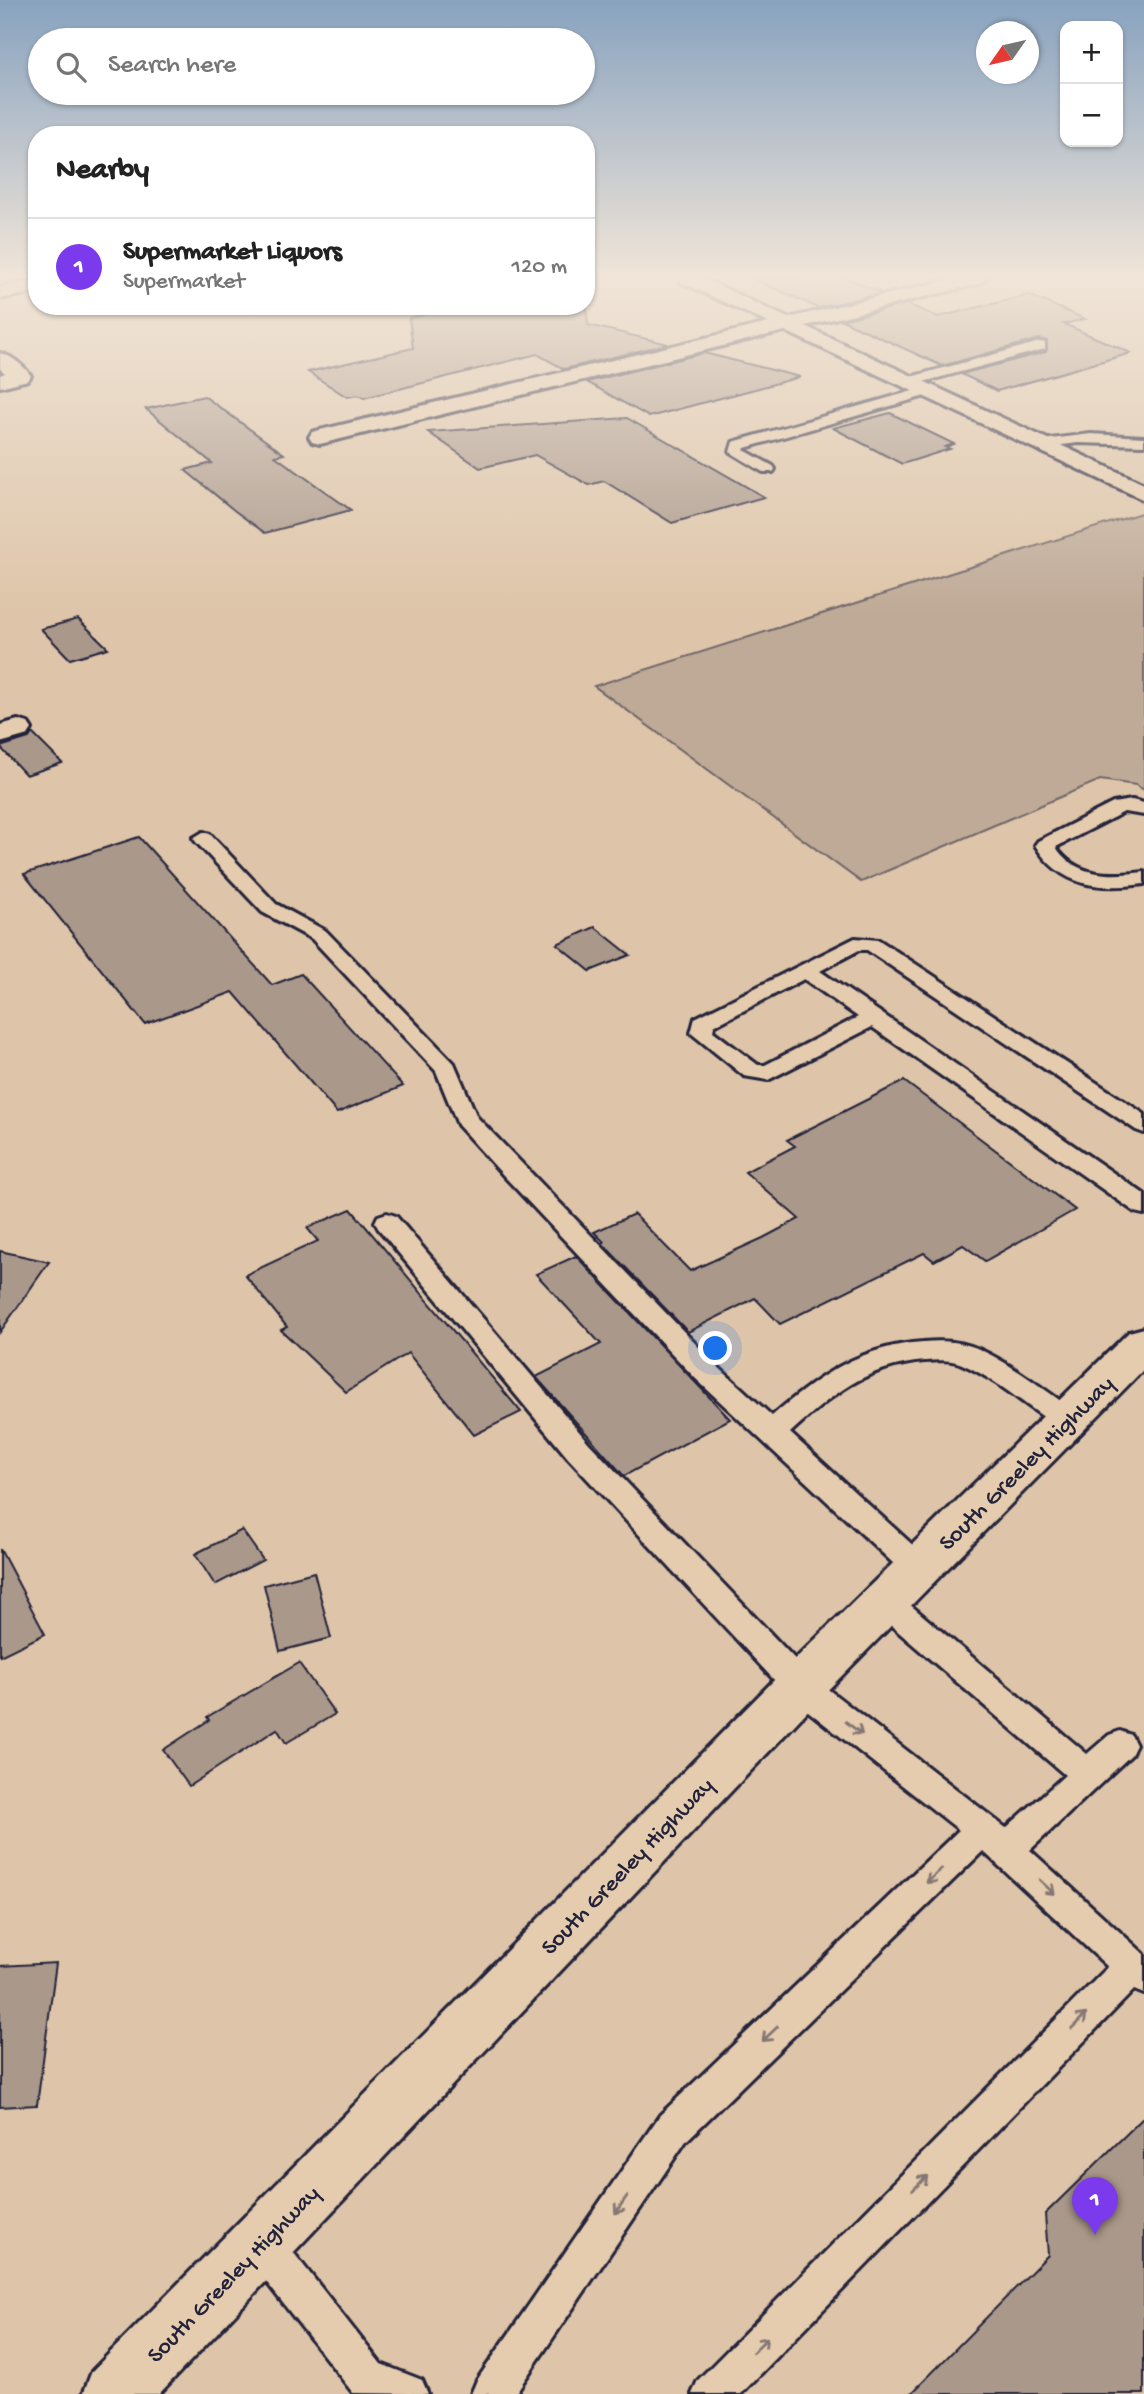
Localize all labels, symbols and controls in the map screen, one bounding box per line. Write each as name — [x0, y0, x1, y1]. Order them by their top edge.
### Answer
north arrow — [976, 21, 1039, 84]
map controls — [1060, 21, 1123, 147]
button: + — [1060, 21, 1123, 84]
search box — [28, 28, 595, 105]
icon: search — [52, 48, 90, 86]
text: Search here — [108, 51, 236, 82]
button: − — [1060, 84, 1123, 147]
text: Nearby — [56, 154, 149, 189]
text: Supermarket Liquors — [123, 238, 342, 269]
text: 1 — [74, 254, 84, 281]
text: 120 m — [512, 254, 567, 281]
text: Supermarket — [123, 269, 245, 296]
your location — [698, 1331, 732, 1365]
street label: South Greeley Highway — [934, 1371, 1121, 1558]
one-way arrow — [844, 1720, 862, 1735]
street label: South Greeley Highway — [536, 1772, 721, 1962]
one-way arrow — [926, 1868, 943, 1885]
one-way arrow — [1038, 1879, 1055, 1896]
one-way arrow — [1071, 2013, 1088, 2030]
one-way arrow — [762, 2026, 779, 2043]
one-way arrow — [911, 2175, 928, 2192]
pin: 1 — [1072, 2177, 1118, 2235]
street label: South Greeley Highway — [142, 2180, 327, 2370]
one-way arrow — [614, 2195, 629, 2214]
one-way arrow — [751, 2337, 768, 2354]

